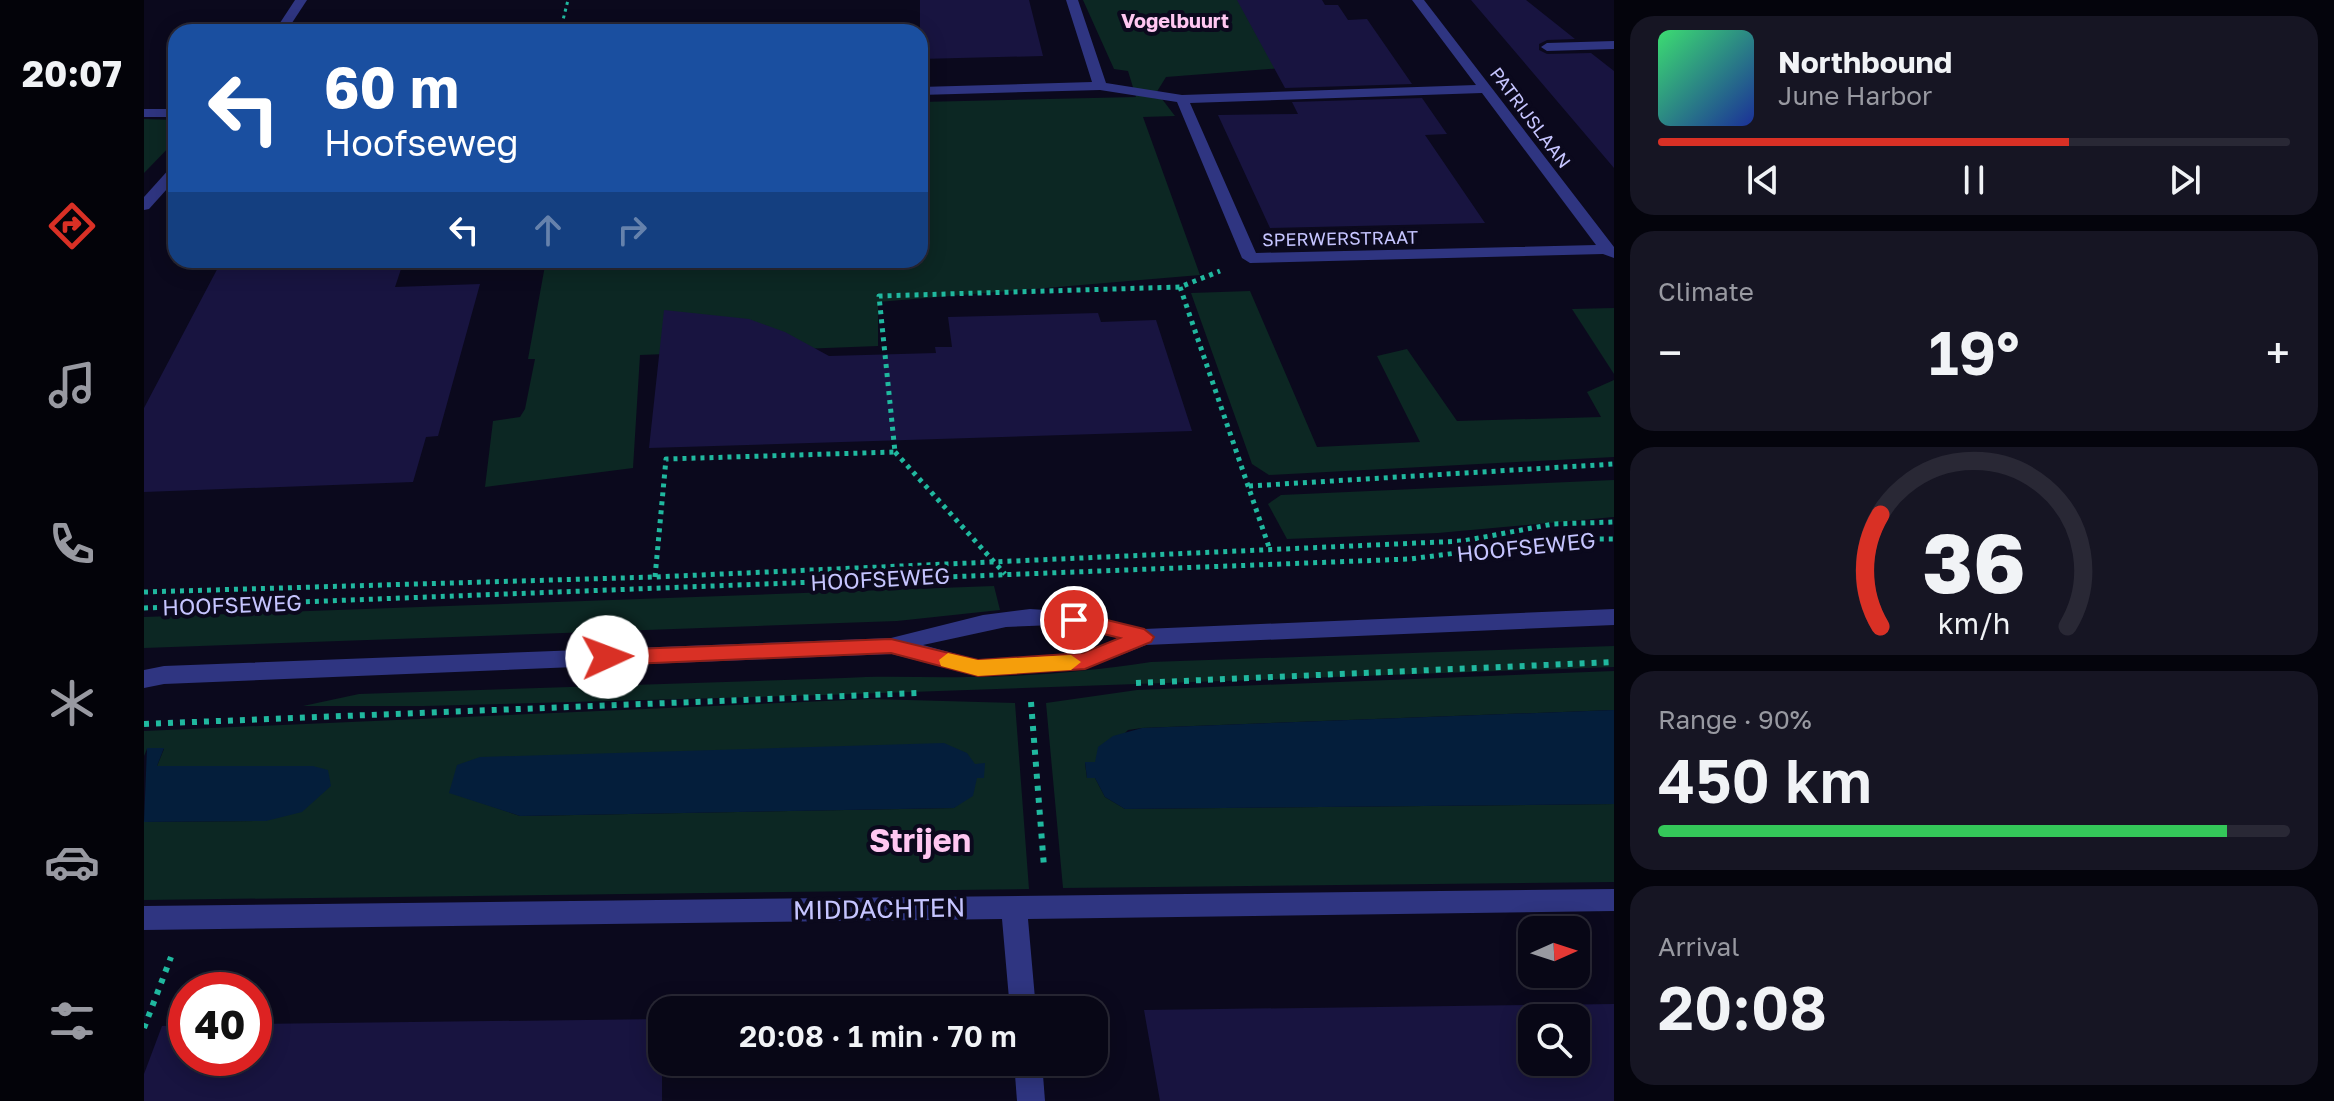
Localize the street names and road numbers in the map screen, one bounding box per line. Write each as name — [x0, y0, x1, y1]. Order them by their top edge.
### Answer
street label: PATRIJSLAAN — [1486, 63, 1576, 172]
street label: SPERWERSTRAAT — [1262, 226, 1418, 250]
street label: HOOFSEWEG — [1455, 526, 1597, 567]
street label: HOOFSEWEG — [810, 561, 950, 596]
street label: HOOFSEWEG — [162, 589, 302, 620]
street label: MIDDACHTEN — [792, 891, 965, 926]

